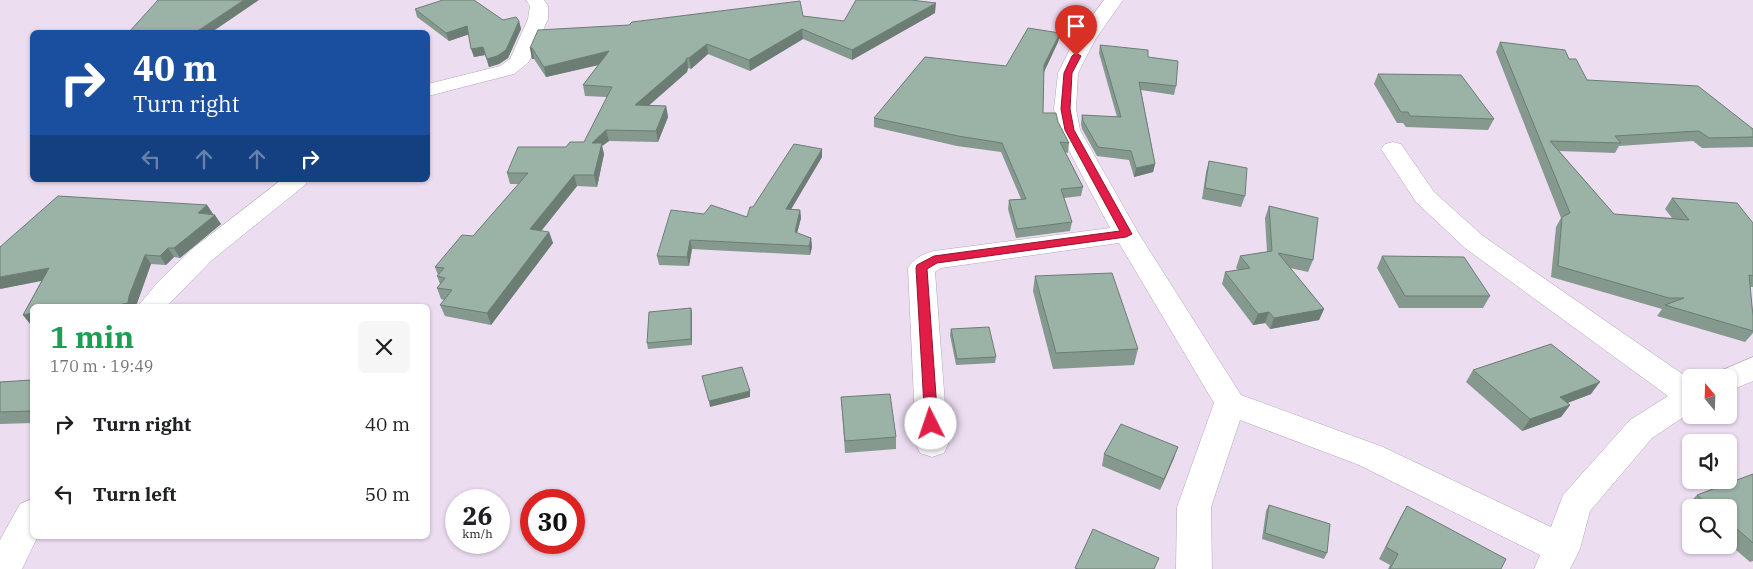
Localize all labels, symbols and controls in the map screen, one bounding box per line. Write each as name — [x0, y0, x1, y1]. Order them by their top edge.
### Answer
pin — [1055, 5, 1097, 56]
icon: arrive — [1062, 12, 1090, 40]
text: 40 m — [133, 45, 217, 91]
icon: right — [50, 50, 115, 115]
text: Turn right — [133, 89, 240, 118]
icon: left — [137, 145, 165, 173]
icon: ahead — [190, 145, 218, 173]
icon: ahead — [243, 145, 271, 173]
icon: right — [296, 145, 324, 173]
text: 1 min — [50, 317, 134, 356]
button: close — [358, 321, 410, 373]
text: 170 m · 19:49 — [50, 356, 153, 376]
north arrow — [1682, 369, 1738, 424]
map controls — [1682, 369, 1737, 554]
position arrow — [904, 397, 956, 449]
icon: right — [50, 410, 78, 438]
text: Turn right — [93, 412, 191, 436]
text: 40 m — [365, 412, 410, 436]
button: sound — [1682, 434, 1737, 489]
icon: left — [50, 480, 78, 508]
text: Turn left — [93, 482, 176, 506]
text: 50 m — [365, 482, 410, 506]
speed limit sign: 30 — [520, 489, 585, 554]
text: 26 — [462, 499, 493, 532]
button: search — [1682, 499, 1737, 554]
text: km/h — [462, 526, 493, 541]

